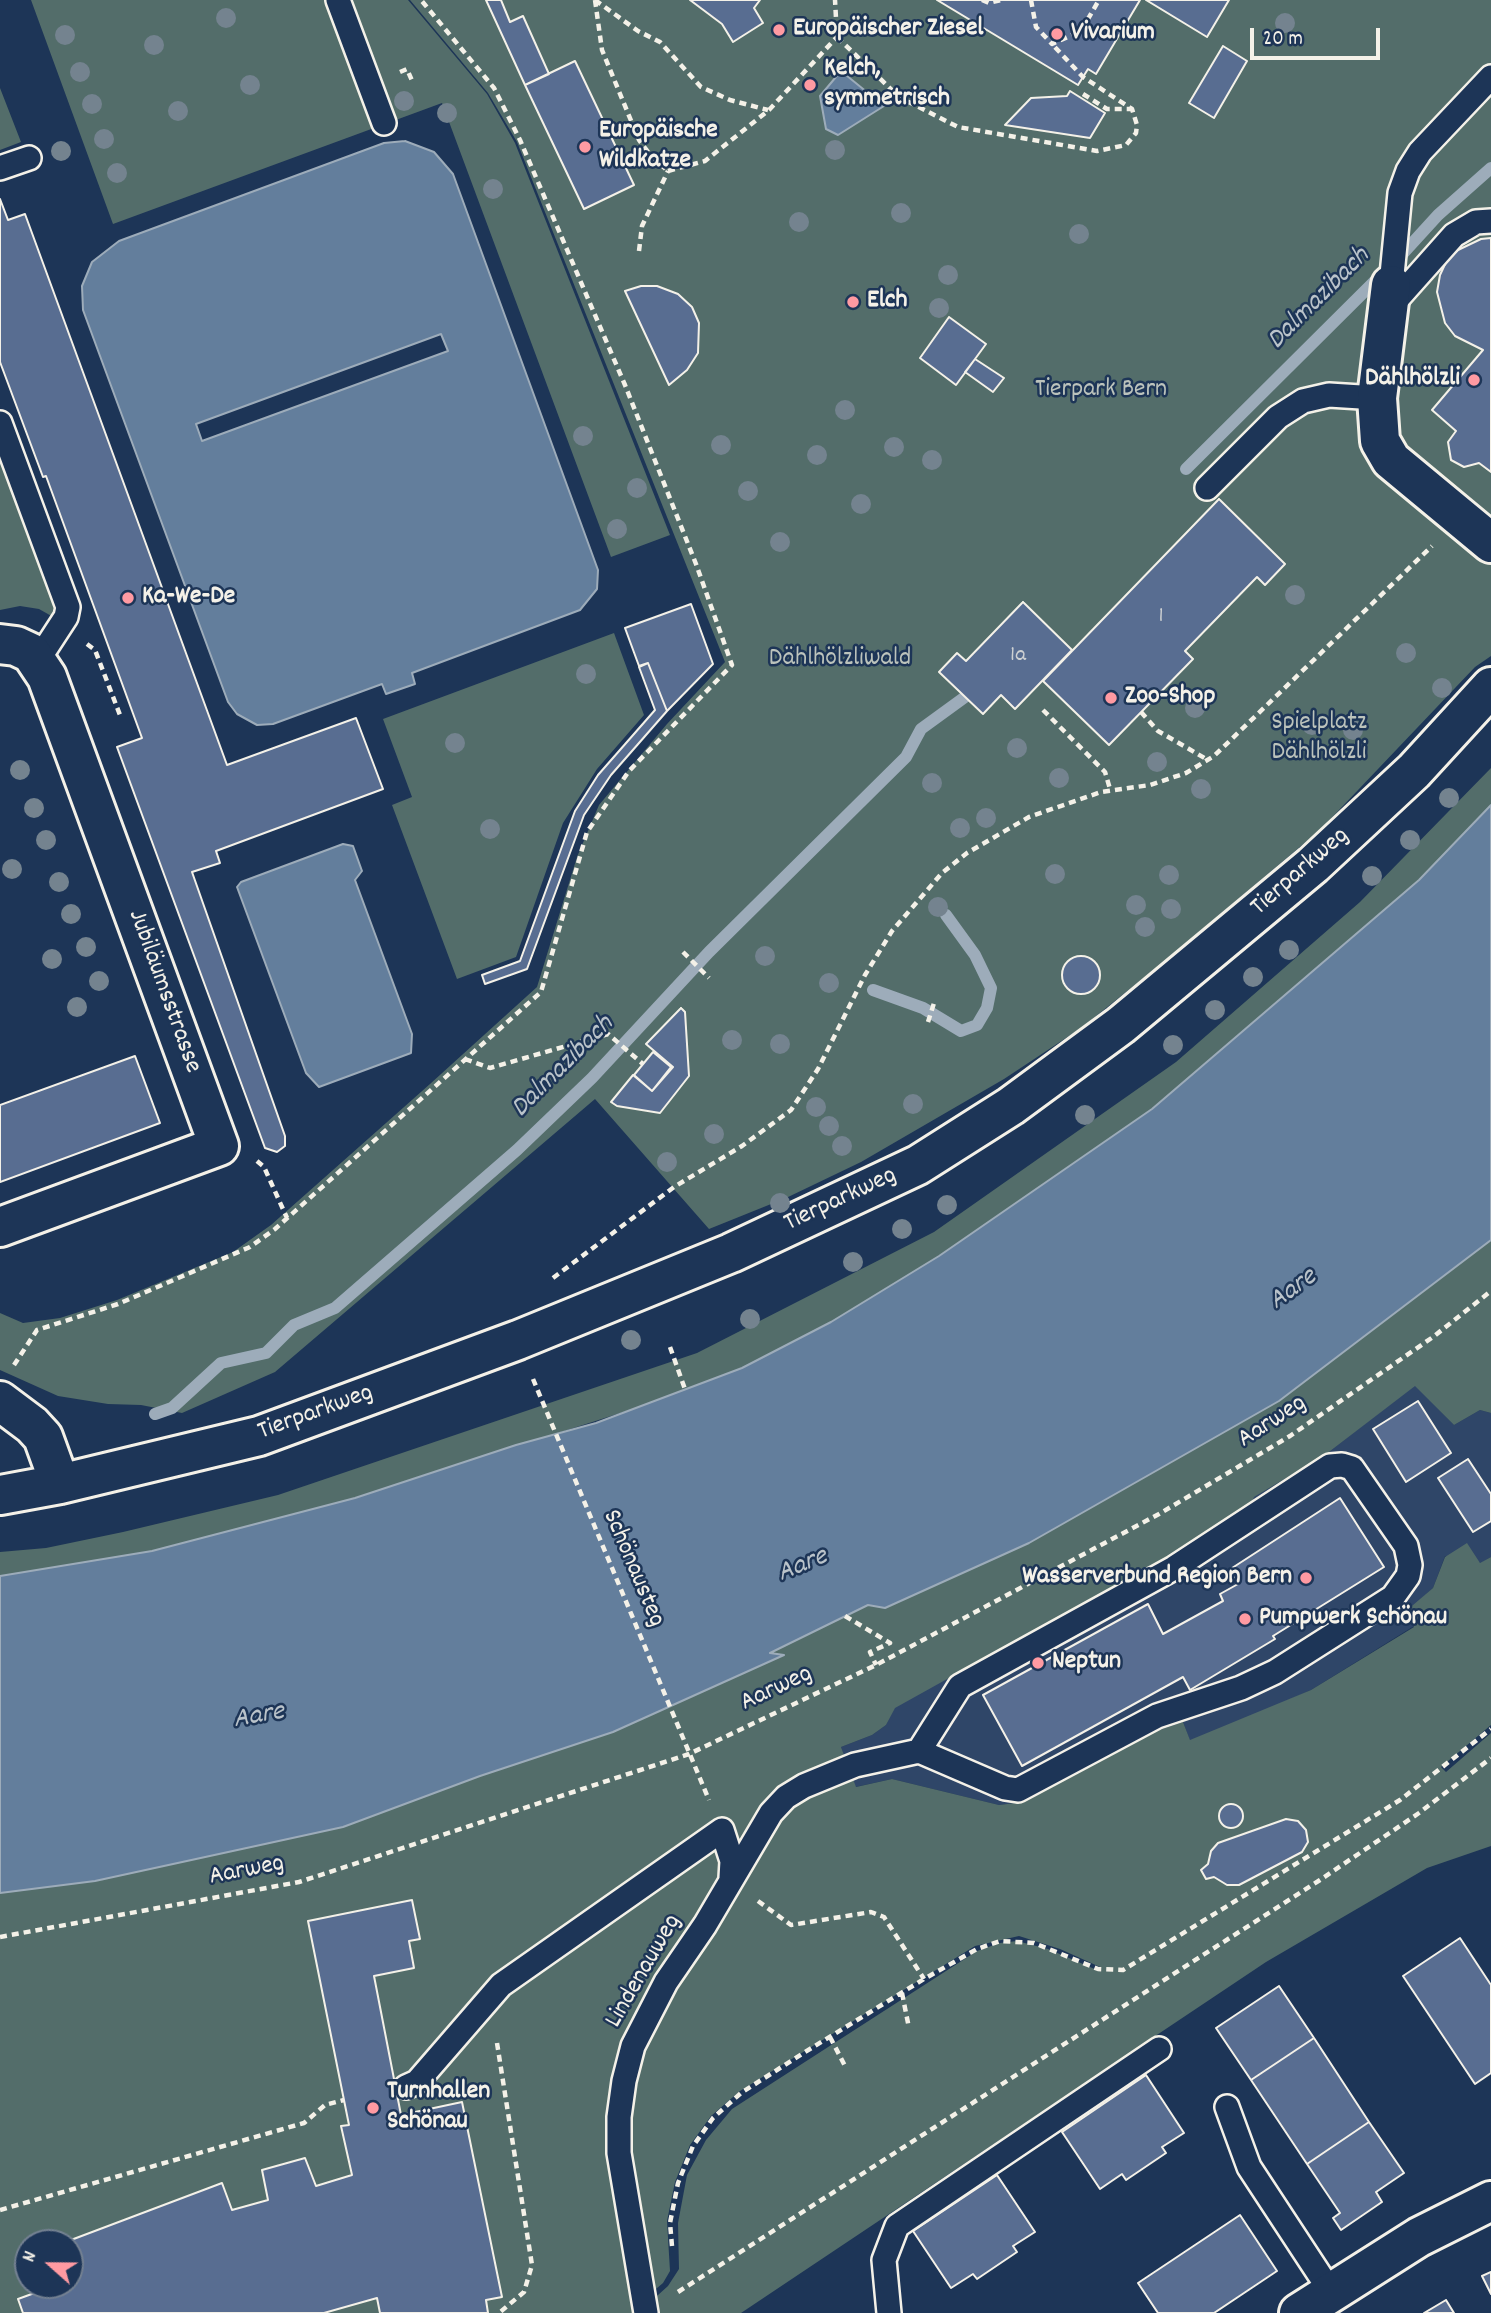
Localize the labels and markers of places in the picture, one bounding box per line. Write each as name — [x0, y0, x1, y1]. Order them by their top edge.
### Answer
place label: Europäischer Ziesel — [793, 14, 984, 46]
place label: Vivarium — [1071, 18, 1155, 50]
marker: Europäischer Ziesel — [771, 22, 787, 38]
marker: Vivarium — [1049, 26, 1065, 42]
place label: Kelch, symmetrisch — [824, 54, 950, 116]
marker: Kelch, symmetrisch — [802, 77, 818, 93]
place label: Europäische Wildkatze — [599, 116, 718, 178]
marker: Europäische Wildkatze — [577, 139, 593, 155]
place label: Elch — [867, 286, 907, 318]
marker: Elch — [845, 294, 861, 310]
place label: Dählhölzli — [1365, 364, 1460, 396]
marker: Dählhölzli — [1466, 372, 1482, 388]
place label: Ka-We-De — [142, 582, 235, 614]
marker: Ka-We-De — [120, 590, 136, 606]
place label: Zoo-Shop — [1125, 682, 1215, 714]
marker: Zoo-Shop — [1103, 690, 1119, 706]
place label: Wasserverbund Region Bern — [1022, 1562, 1292, 1594]
marker: Wasserverbund Region Bern — [1298, 1570, 1314, 1586]
place label: Pumpwerk Schönau — [1259, 1603, 1447, 1635]
marker: Pumpwerk Schönau — [1237, 1611, 1253, 1627]
place label: Neptun — [1052, 1647, 1121, 1679]
marker: Neptun — [1030, 1655, 1046, 1671]
place label: Turnhallen Schönau — [387, 2077, 490, 2138]
marker: Turnhallen Schönau — [365, 2100, 381, 2116]

